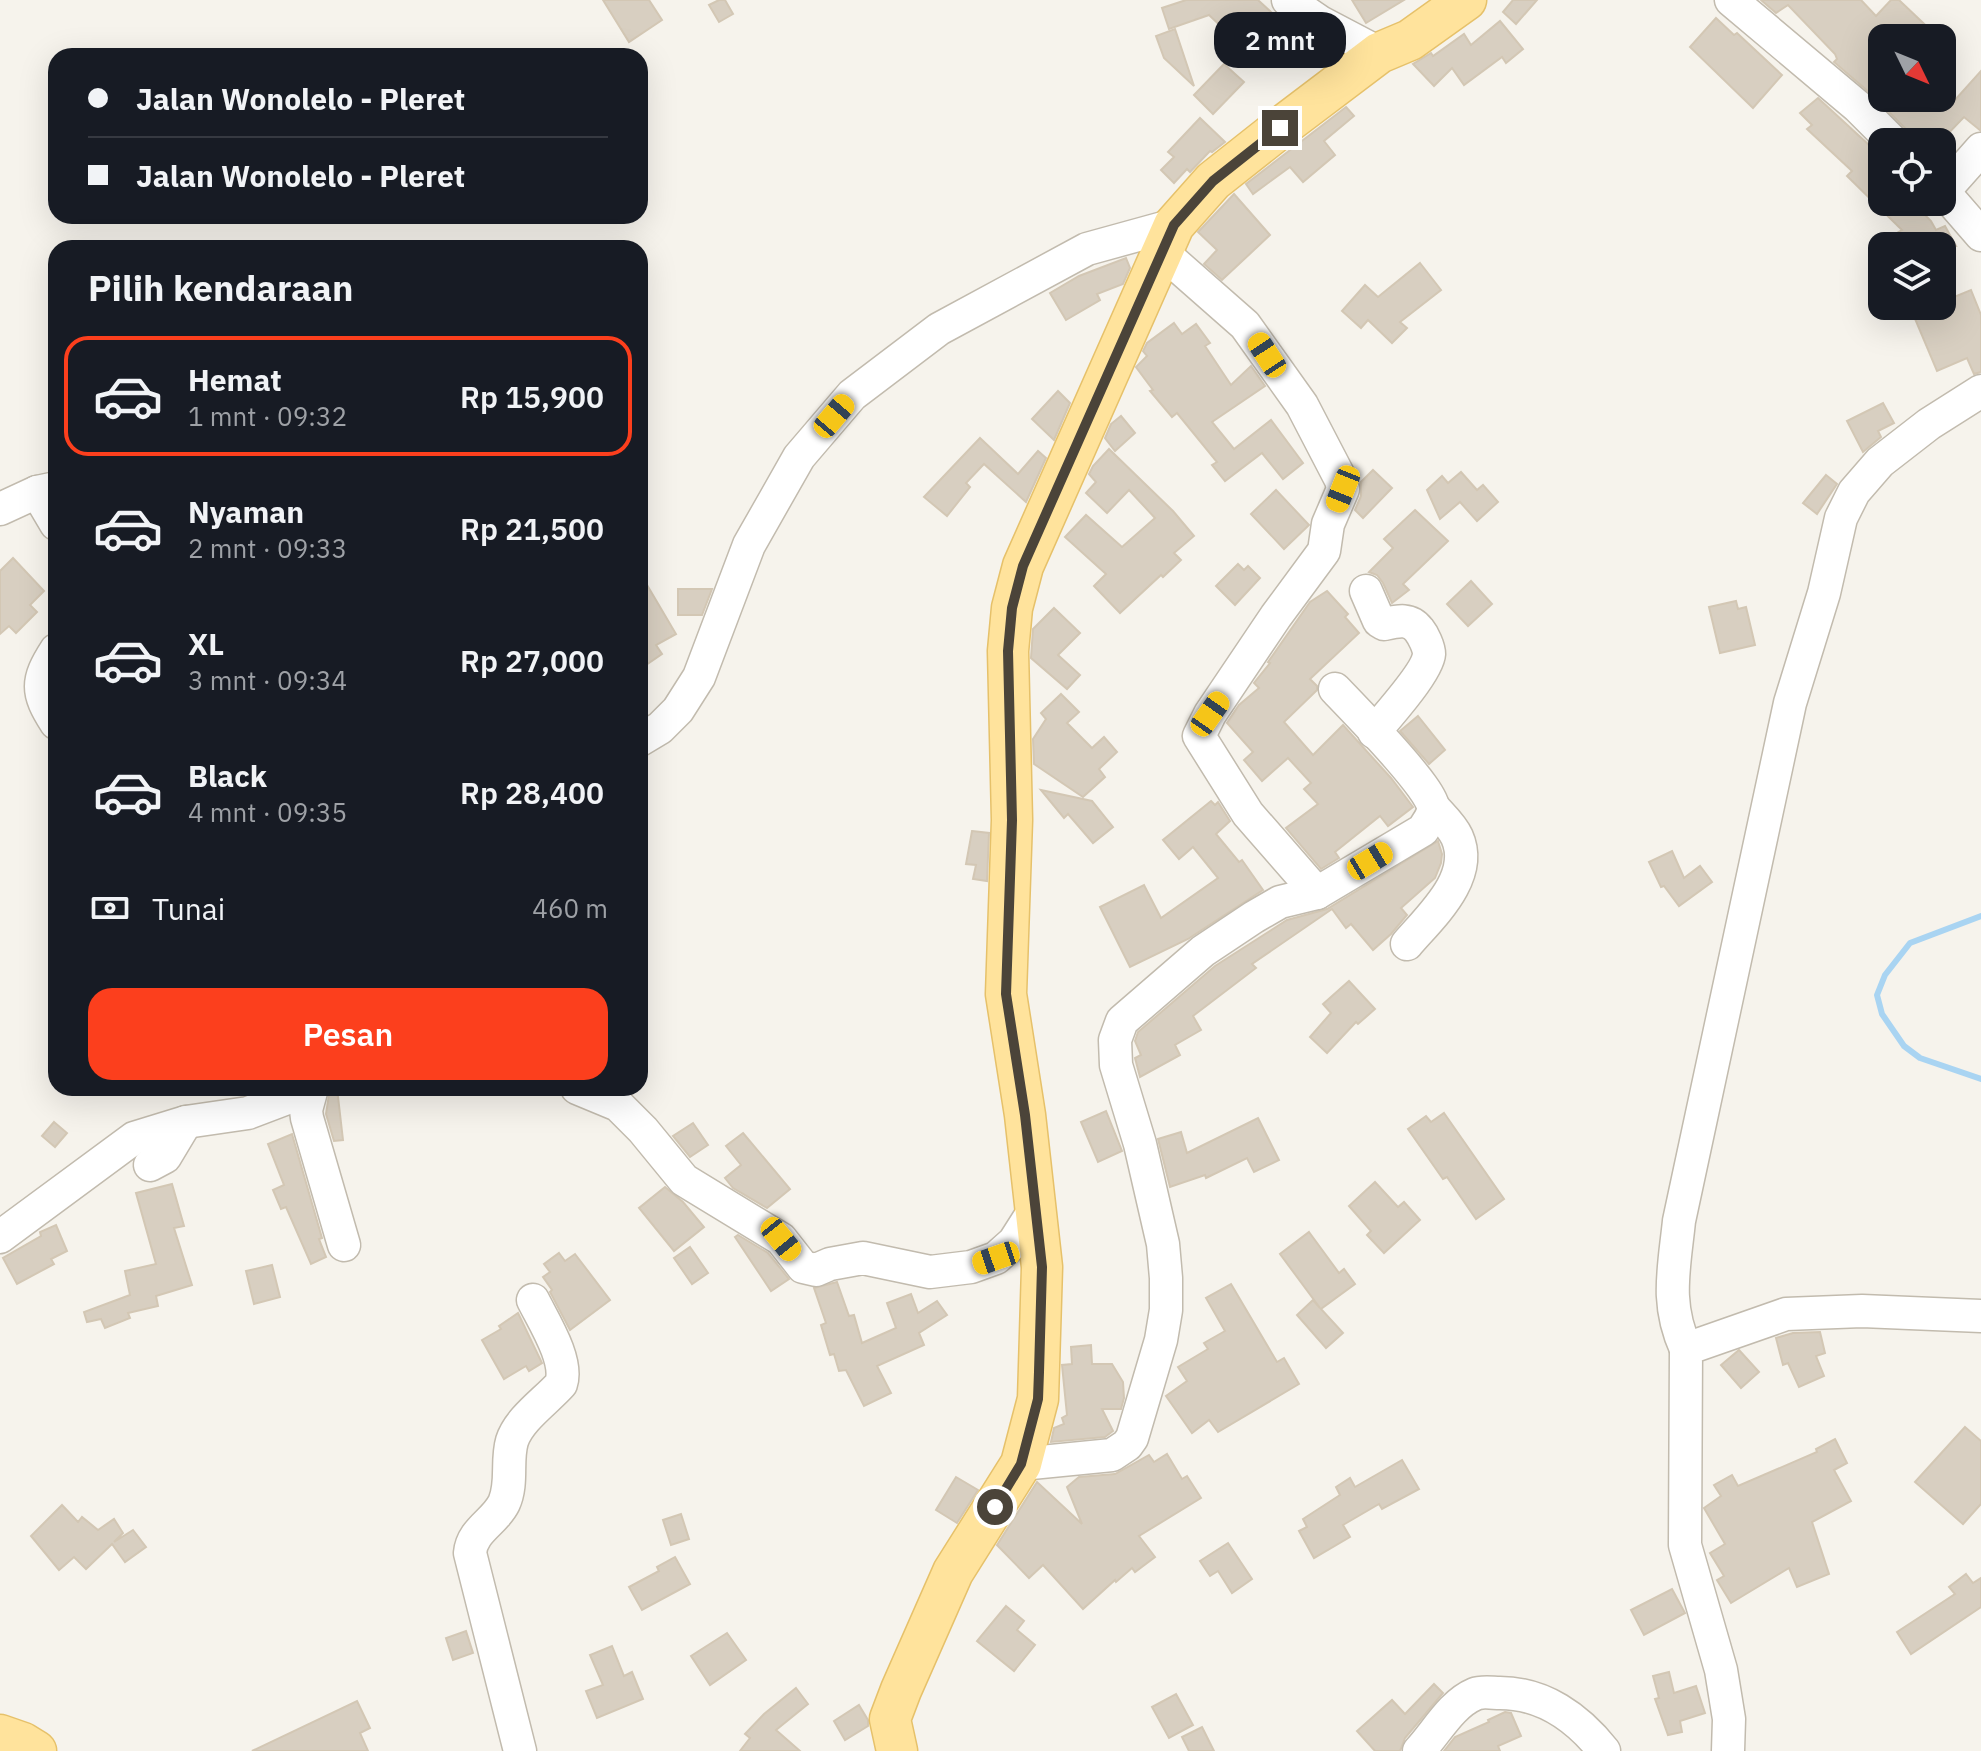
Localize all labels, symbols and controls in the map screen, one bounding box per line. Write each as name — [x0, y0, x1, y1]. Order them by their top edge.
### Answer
callout: 2 mnt — [1214, 12, 1346, 68]
text: 2 mnt — [1245, 23, 1315, 57]
north arrow — [1868, 24, 1956, 112]
map controls — [1868, 24, 1956, 320]
text: Jalan Wonolelo - Pleret — [136, 79, 465, 118]
route end — [1262, 110, 1298, 146]
button: locate — [1868, 128, 1956, 216]
text: Jalan Wonolelo - Pleret — [136, 156, 465, 195]
button: layers — [1868, 232, 1956, 320]
text: Pilih kendaraan — [88, 264, 353, 311]
car — [1244, 328, 1290, 382]
icon: car — [92, 360, 164, 432]
text: Hemat — [188, 360, 282, 399]
text: Rp 15,900 — [460, 377, 604, 416]
car — [809, 390, 859, 442]
text: 1 mnt · 09:32 — [188, 399, 347, 433]
car — [1323, 462, 1363, 516]
icon: car — [92, 492, 164, 564]
text: Nyaman — [188, 492, 304, 531]
text: Rp 21,500 — [460, 509, 604, 548]
text: 2 mnt · 09:33 — [188, 531, 347, 565]
icon: car — [92, 624, 164, 696]
text: XL — [188, 624, 224, 663]
text: Rp 27,000 — [460, 641, 604, 680]
text: 3 mnt · 09:34 — [188, 663, 347, 697]
car — [1186, 687, 1234, 741]
icon: car — [92, 756, 164, 828]
text: Black — [188, 756, 267, 795]
text: Rp 28,400 — [460, 773, 604, 812]
text: 4 mnt · 09:35 — [188, 795, 347, 829]
car — [1343, 838, 1397, 884]
icon: cash — [88, 886, 132, 930]
text: Tunai — [152, 889, 225, 928]
text: 460 m — [532, 891, 608, 925]
button: Pesan — [88, 988, 608, 1080]
car — [757, 1213, 805, 1265]
car — [969, 1239, 1023, 1277]
route start — [977, 1489, 1013, 1525]

